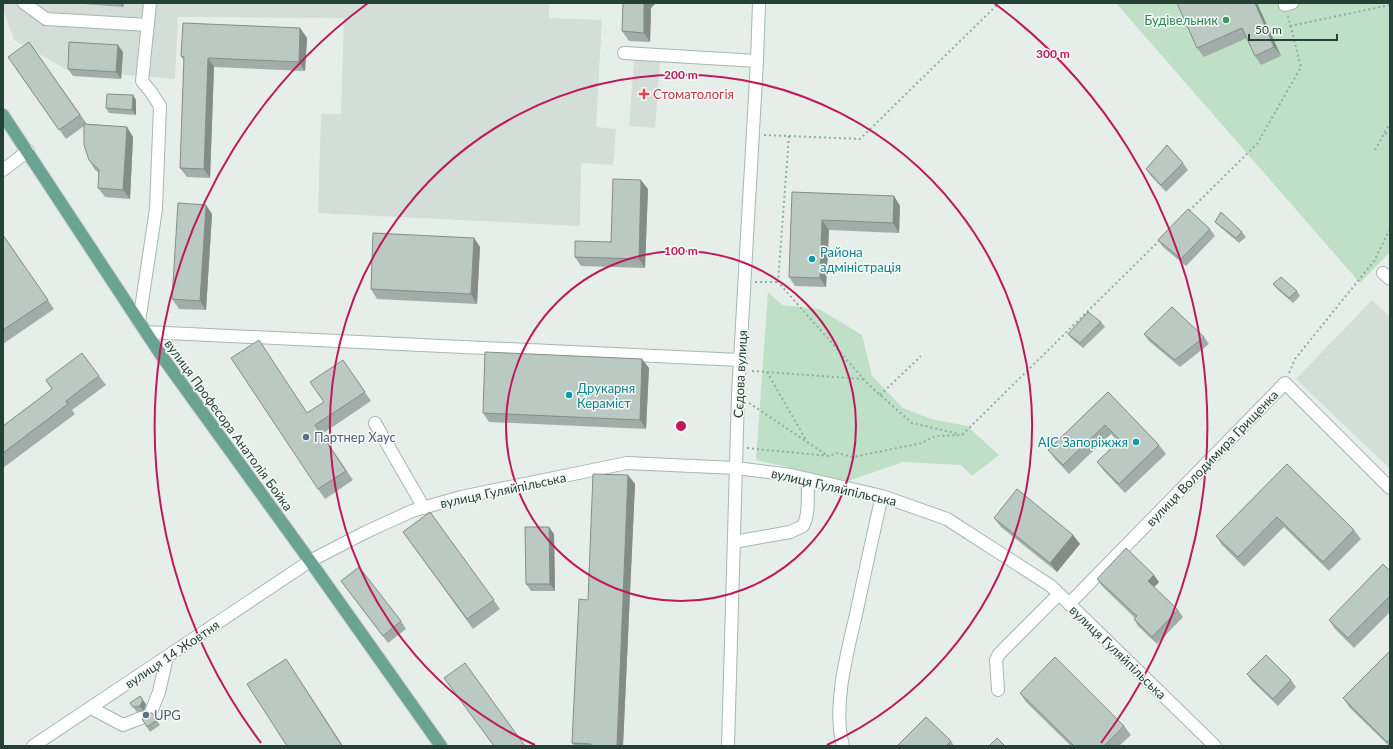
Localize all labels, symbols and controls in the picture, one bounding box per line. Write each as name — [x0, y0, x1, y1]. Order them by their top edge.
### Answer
place label: Будівельник — [1144, 12, 1218, 28]
marker: Будівельник — [1221, 15, 1231, 25]
scale bar — [1249, 16, 1337, 42]
text: 50 m — [1255, 22, 1282, 37]
text: 300 m — [1036, 46, 1070, 61]
text: 200 m — [664, 67, 698, 82]
place label: Стоматологія — [653, 86, 734, 102]
marker: Стоматологія — [638, 88, 650, 100]
text: 100 m — [664, 243, 698, 258]
place label: Района адміністрація — [820, 244, 901, 275]
marker: Района адміністрація — [807, 254, 817, 264]
street label: Сєдова вулиця — [730, 330, 750, 418]
street label: вулиця Професора Анатолія Бойка — [161, 336, 297, 514]
place label: Друкарня Кераміст — [577, 380, 635, 411]
street label: вулиця Володимира Грищенка — [1143, 387, 1281, 529]
marker: Друкарня Кераміст — [564, 390, 574, 400]
centre of rings — [674, 419, 688, 433]
place label: Партнер Хаус — [314, 429, 396, 445]
marker: Партнер Хаус — [301, 432, 311, 442]
place label: АІС Запоріжжя — [1038, 434, 1128, 450]
marker: АІС Запоріжжя — [1131, 437, 1141, 447]
street label: вулиця Гуляйпільська — [770, 465, 898, 509]
street label: вулиця Гуляйпільська — [439, 469, 567, 511]
street label: вулиця Гуляйпільська — [1066, 602, 1170, 702]
street label: вулиця 14 Жовтня — [122, 616, 222, 692]
place label: UPG — [154, 707, 181, 723]
marker: UPG — [141, 710, 151, 720]

